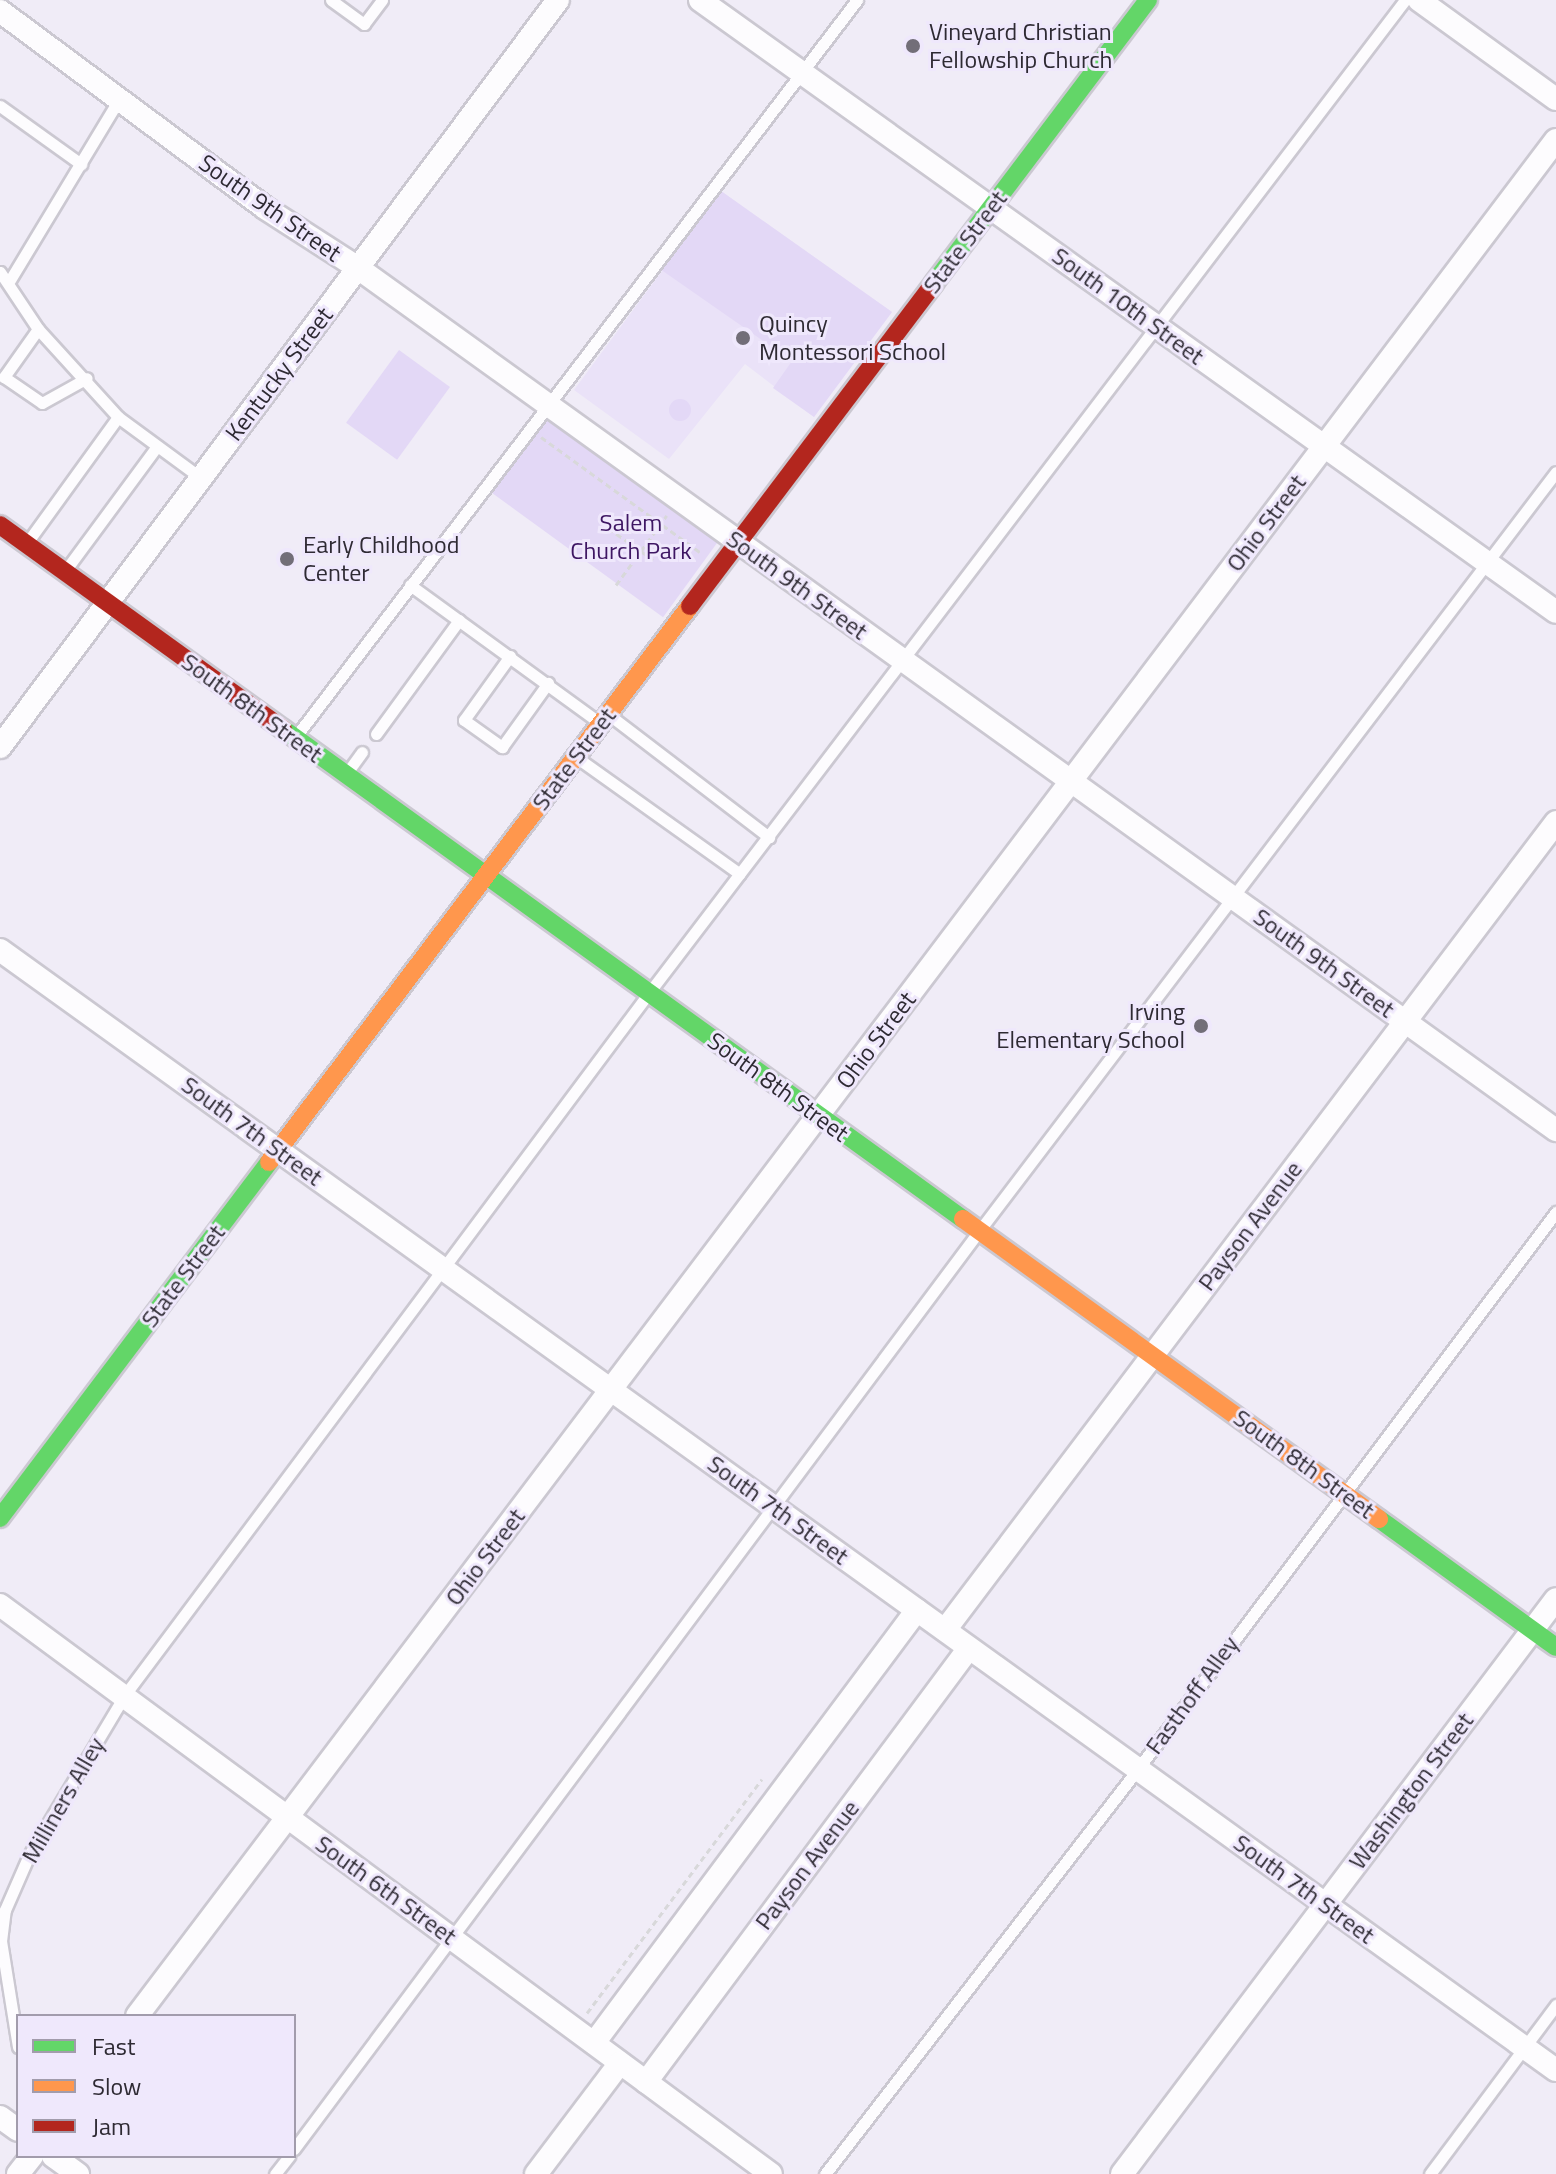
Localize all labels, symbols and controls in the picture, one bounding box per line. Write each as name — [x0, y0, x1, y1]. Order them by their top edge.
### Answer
place label: Vineyard Christian Fellowship Church — [929, 18, 1112, 74]
marker: Vineyard Christian Fellowship Church — [904, 37, 922, 55]
street label: South 9th Street — [193, 148, 347, 268]
street label: State Street — [917, 185, 1013, 299]
street label: South 10th Street — [1047, 241, 1209, 371]
street label: Kentucky Street — [219, 301, 339, 447]
place label: Quincy Montessori School — [759, 310, 946, 366]
marker: Quincy Montessori School — [734, 329, 752, 347]
street label: Ohio Street — [1220, 469, 1312, 577]
park label: Salem Church Park — [570, 509, 692, 565]
street label: South 9th Street — [721, 524, 873, 646]
place label: Early Childhood Center — [303, 531, 459, 587]
marker: Early Childhood Center — [278, 550, 296, 568]
street label: South 8th Street — [176, 647, 328, 769]
street label: State Street — [526, 702, 622, 816]
street label: South 9th Street — [1248, 902, 1400, 1024]
street label: Ohio Street — [830, 986, 922, 1094]
place label: Irving Elementary School — [996, 998, 1185, 1054]
marker: Irving Elementary School — [1192, 1017, 1210, 1035]
street label: South 8th Street — [702, 1026, 854, 1148]
street label: South 7th Street — [176, 1070, 328, 1192]
street label: Payson Avenue — [1192, 1156, 1308, 1296]
street label: State Street — [135, 1219, 231, 1333]
street label: South 8th Street — [1228, 1403, 1380, 1525]
street label: South 7th Street — [702, 1449, 854, 1571]
street label: Ohio Street — [439, 1503, 531, 1611]
street label: Fasthoff Alley — [1139, 1630, 1245, 1760]
street label: Washington Street — [1343, 1707, 1479, 1875]
street label: Milliners Alley — [15, 1732, 111, 1868]
street label: Payson Avenue — [749, 1795, 865, 1935]
street label: South 7th Street — [1228, 1828, 1380, 1950]
street label: South 6th Street — [310, 1829, 462, 1951]
legend — [16, 2014, 296, 2158]
text: Fast — [92, 2028, 135, 2064]
text: Slow — [92, 2068, 141, 2104]
text: Jam — [92, 2108, 131, 2144]

